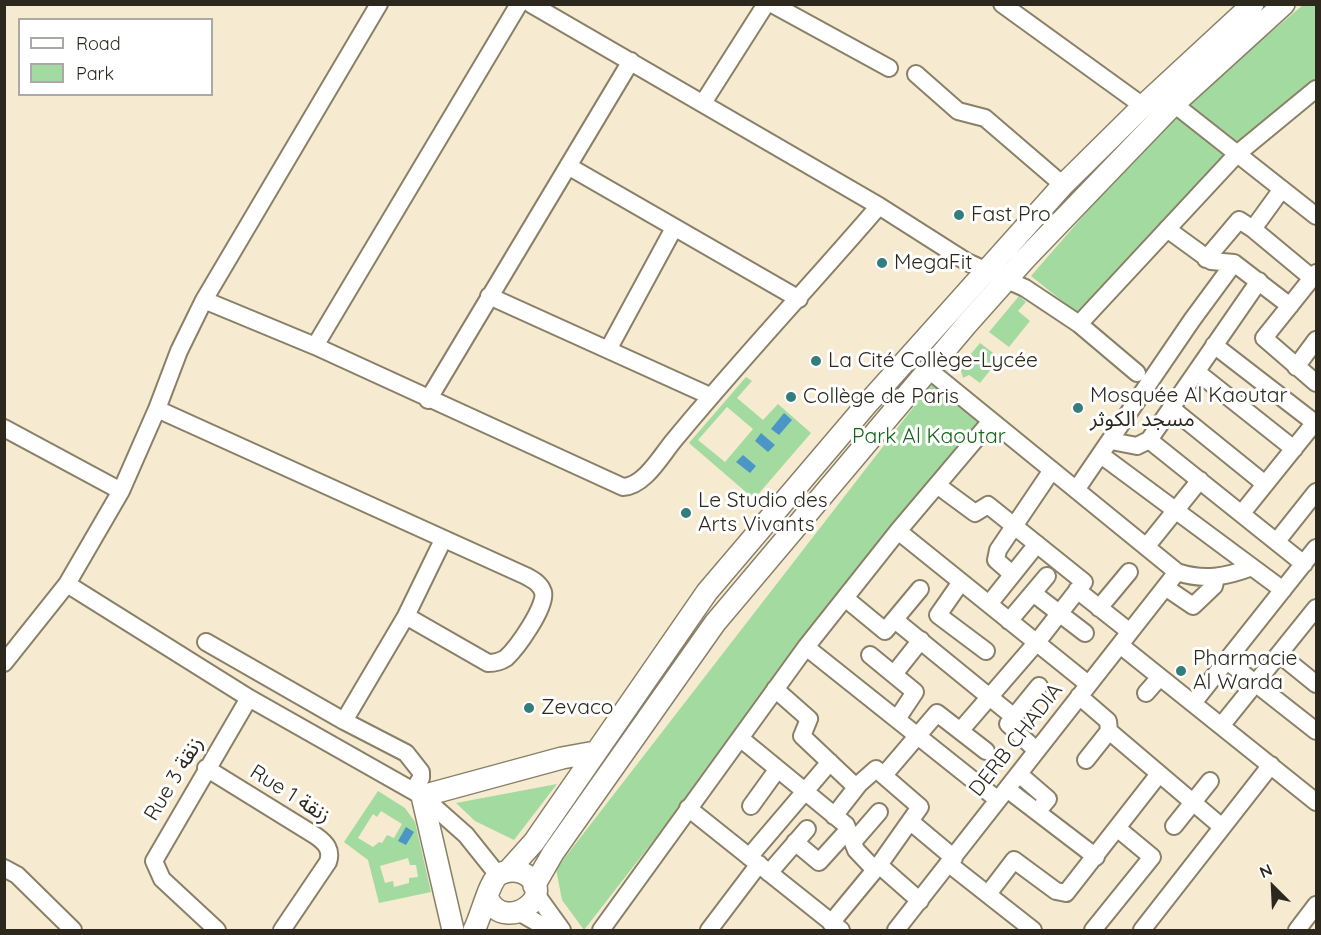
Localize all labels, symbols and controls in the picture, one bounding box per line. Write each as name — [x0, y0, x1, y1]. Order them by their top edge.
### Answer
legend — [18, 18, 213, 96]
text: Road — [76, 32, 121, 55]
text: Park — [76, 62, 114, 85]
place label: Fast Pro — [971, 202, 1051, 228]
marker: Fast Pro — [952, 208, 966, 222]
place label: MegaFit — [894, 250, 972, 276]
marker: MegaFit — [875, 256, 889, 270]
place label: La Cité Collège-Lycée — [828, 348, 1038, 374]
marker: La Cité Collège-Lycée — [809, 354, 823, 368]
place label: Mosquée Al Kaoutar مسجد الكوثر — [1090, 383, 1288, 433]
place label: Collège de Paris — [803, 384, 959, 410]
marker: Collège de Paris — [784, 390, 798, 404]
marker: Mosquée Al Kaoutar مسجد الكوثر — [1071, 401, 1085, 415]
park label: Park Al Kaoutar — [852, 424, 1006, 450]
place label: Le Studio des Arts Vivants — [698, 488, 828, 538]
marker: Le Studio des Arts Vivants — [679, 506, 693, 520]
place label: Pharmacie Al Warda — [1193, 646, 1297, 696]
marker: Pharmacie Al Warda — [1174, 664, 1188, 678]
street label: DERB CHADIA — [964, 678, 1068, 802]
place label: Zevaco — [541, 695, 614, 721]
marker: Zevaco — [522, 701, 536, 715]
street label: Rue 3 زنقة — [139, 732, 209, 826]
street label: Rue 1 زنقة — [245, 759, 335, 829]
north arrow — [1243, 857, 1303, 917]
text: N — [1256, 859, 1275, 882]

